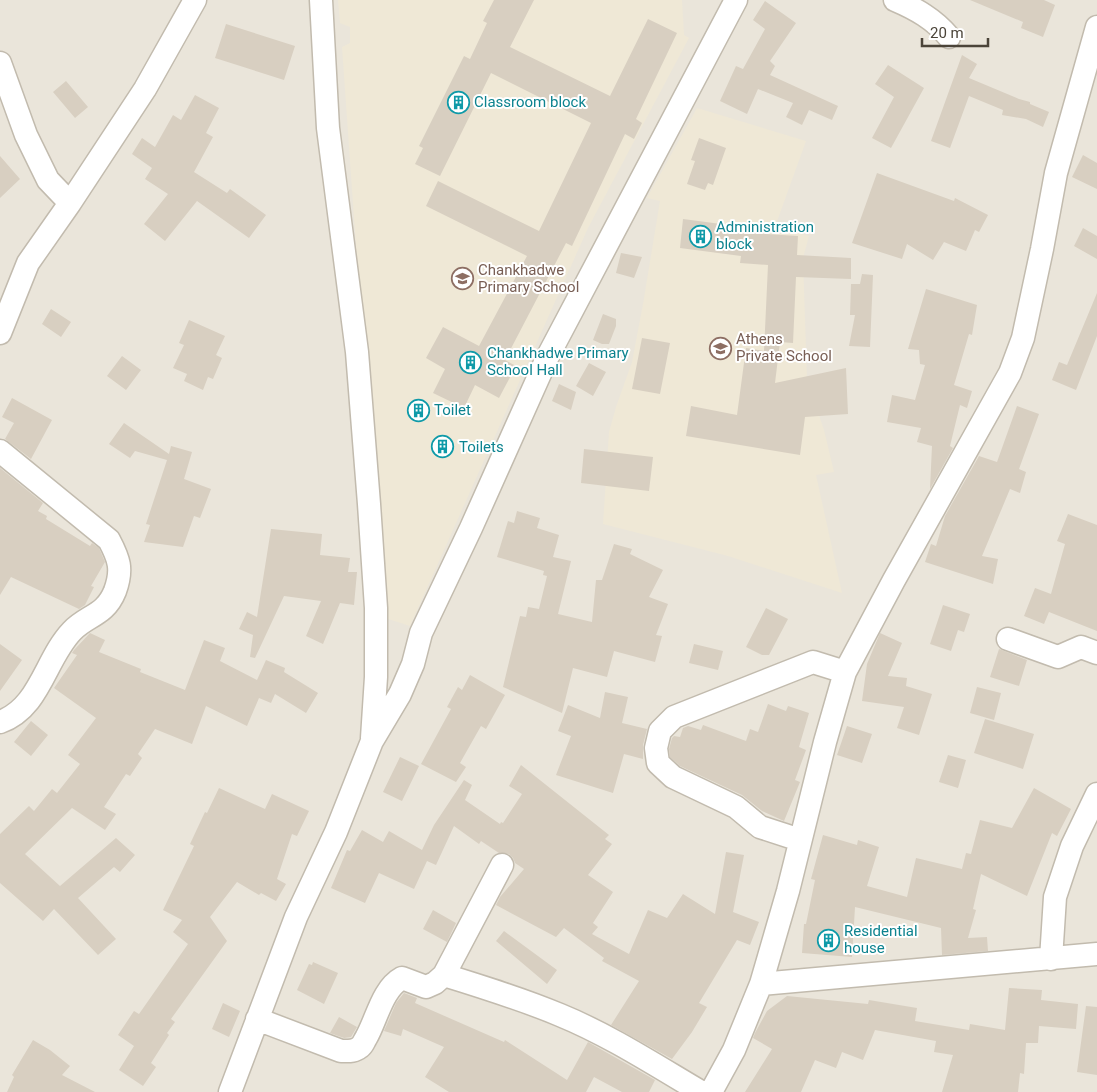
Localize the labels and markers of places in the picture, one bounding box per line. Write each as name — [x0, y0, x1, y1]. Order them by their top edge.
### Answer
building icon: Classroom block — [446, 90, 470, 114]
place label: Classroom block — [474, 93, 586, 111]
place label: Administration block — [716, 218, 814, 253]
building icon: Administration block — [688, 224, 712, 248]
place label: Chankhadwe Primary School — [478, 261, 579, 296]
school or university icon: Chankhadwe Primary School — [450, 267, 474, 291]
place label: Athens Private School — [736, 330, 832, 365]
school or university icon: Athens Private School — [708, 336, 732, 360]
place label: Chankhadwe Primary School Hall — [487, 344, 629, 379]
building icon: Chankhadwe Primary School Hall — [459, 350, 483, 374]
building icon: Toilet — [406, 398, 430, 422]
place label: Toilet — [434, 401, 471, 419]
building icon: Toilets — [431, 435, 455, 459]
place label: Toilets — [459, 438, 504, 456]
place label: Residential house — [844, 922, 918, 957]
building icon: Residential house — [816, 928, 840, 952]

